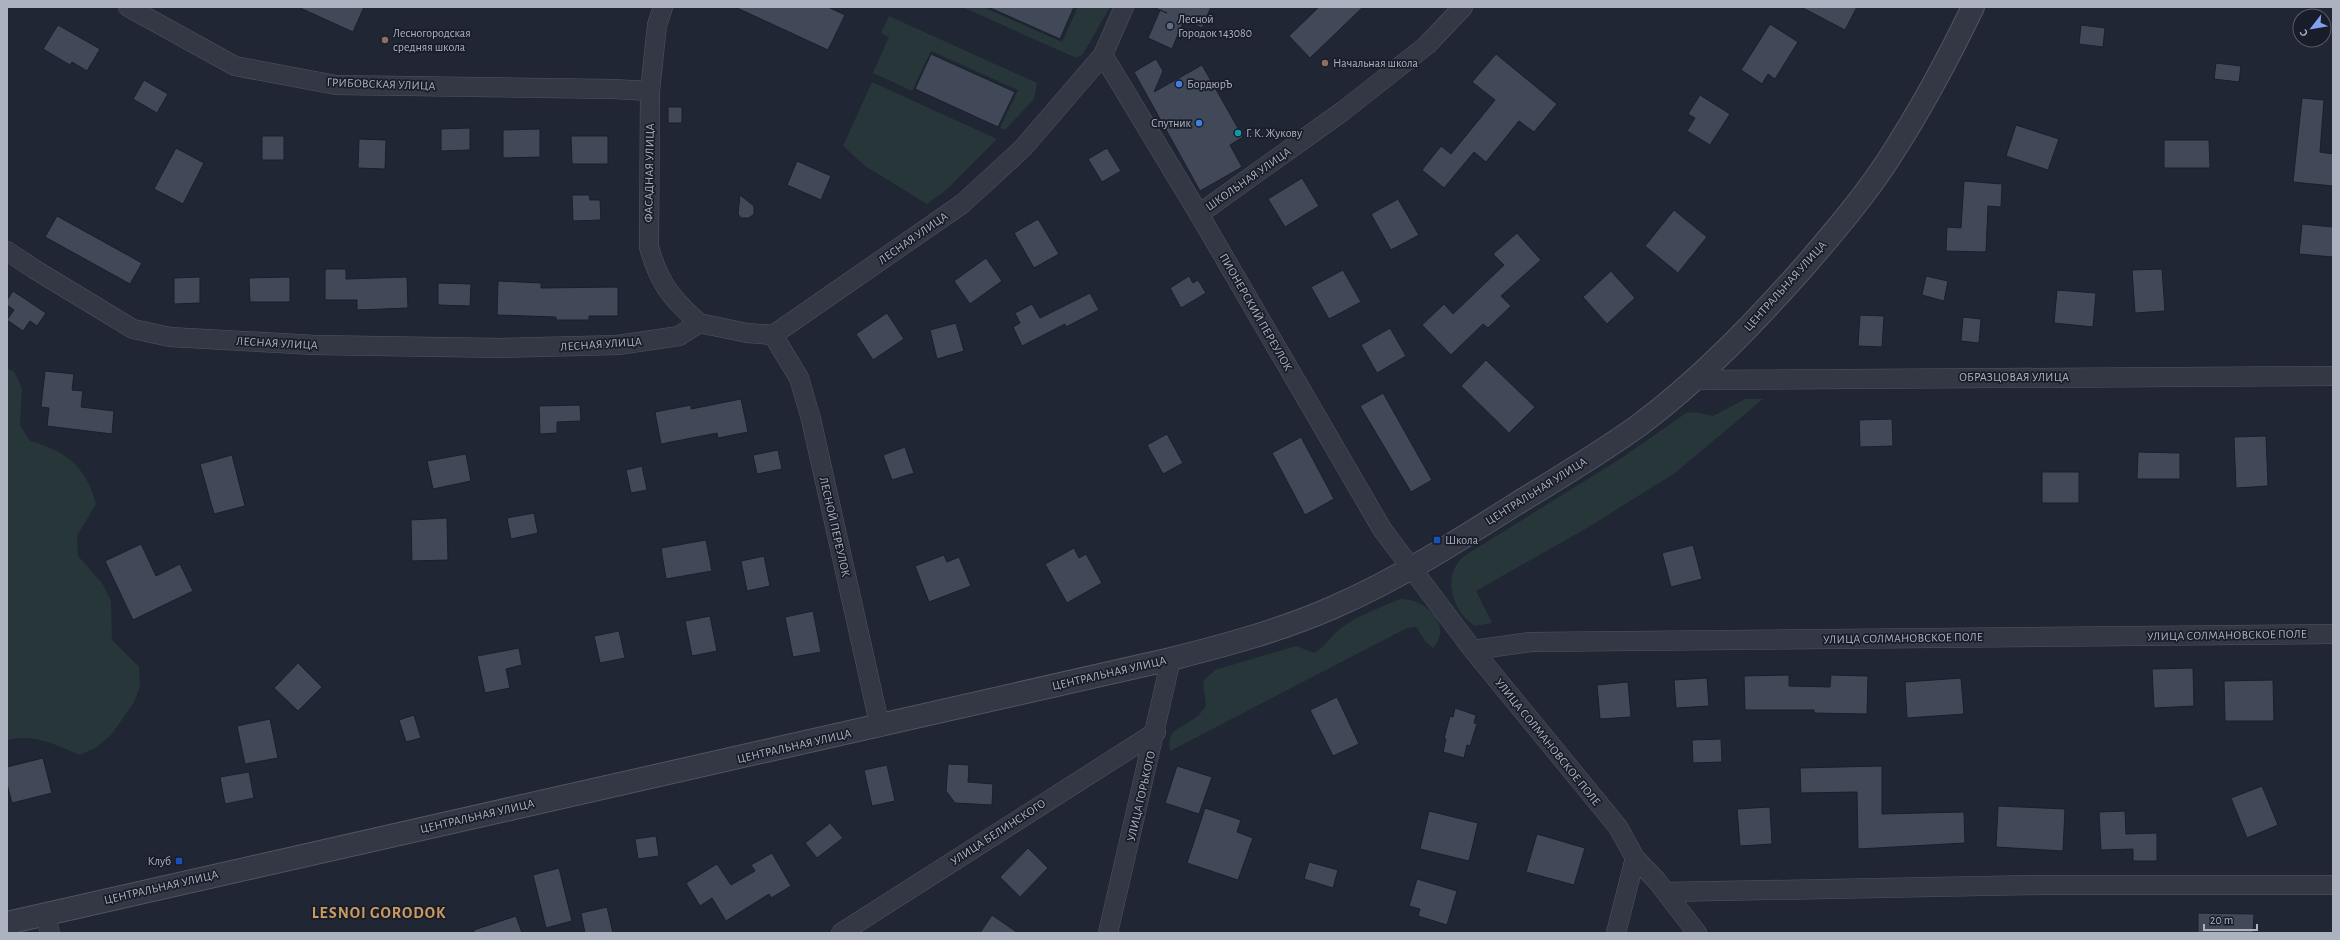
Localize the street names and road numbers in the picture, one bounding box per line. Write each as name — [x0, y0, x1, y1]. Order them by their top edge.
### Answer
street label: ГРИБОВСКАЯ УЛИЦА — [326, 76, 436, 92]
street label: ФАСАДНАЯ УЛИЦА — [642, 123, 656, 223]
street label: ШКОЛЬНАЯ УЛИЦА — [1203, 145, 1293, 213]
street label: ЛЕСНАЯ УЛИЦА — [876, 210, 950, 266]
street label: ЦЕНТРАЛЬНАЯ УЛИЦА — [1741, 239, 1829, 333]
street label: ПИОНЕРСКИЙ ПЕРЕУЛОК — [1217, 251, 1295, 373]
street label: ЛЕСНАЯ УЛИЦА — [236, 335, 318, 351]
street label: ЛЕСНАЯ УЛИЦА — [560, 335, 642, 353]
street label: ОБРАЗЦОВАЯ УЛИЦА — [1959, 371, 2069, 383]
street label: ЦЕНТРАЛЬНАЯ УЛИЦА — [1483, 455, 1589, 527]
street label: ЛЕСНОЙ ПЕРЕУЛОК — [818, 476, 853, 578]
street label: УЛИЦА СОЛМАНОВСКОЕ ПОЛЕ — [2147, 628, 2307, 642]
street label: УЛИЦА СОЛМАНОВСКОЕ ПОЛЕ — [1823, 631, 1983, 645]
street label: ЦЕНТРАЛЬНАЯ УЛИЦА — [1051, 654, 1167, 692]
street label: УЛИЦА СОЛМАНОВСКОЕ ПОЛЕ — [1493, 676, 1603, 808]
street label: ЦЕНТРАЛЬНАЯ УЛИЦА — [736, 727, 852, 765]
street label: УЛИЦА ГОРЬКОГО — [1125, 750, 1157, 842]
street label: ЦЕНТРАЛЬНАЯ УЛИЦА — [419, 797, 535, 835]
street label: УЛИЦА БЕЛИНСКОГО — [948, 797, 1048, 867]
street label: ЦЕНТРАЛЬНАЯ УЛИЦА — [103, 868, 219, 906]

